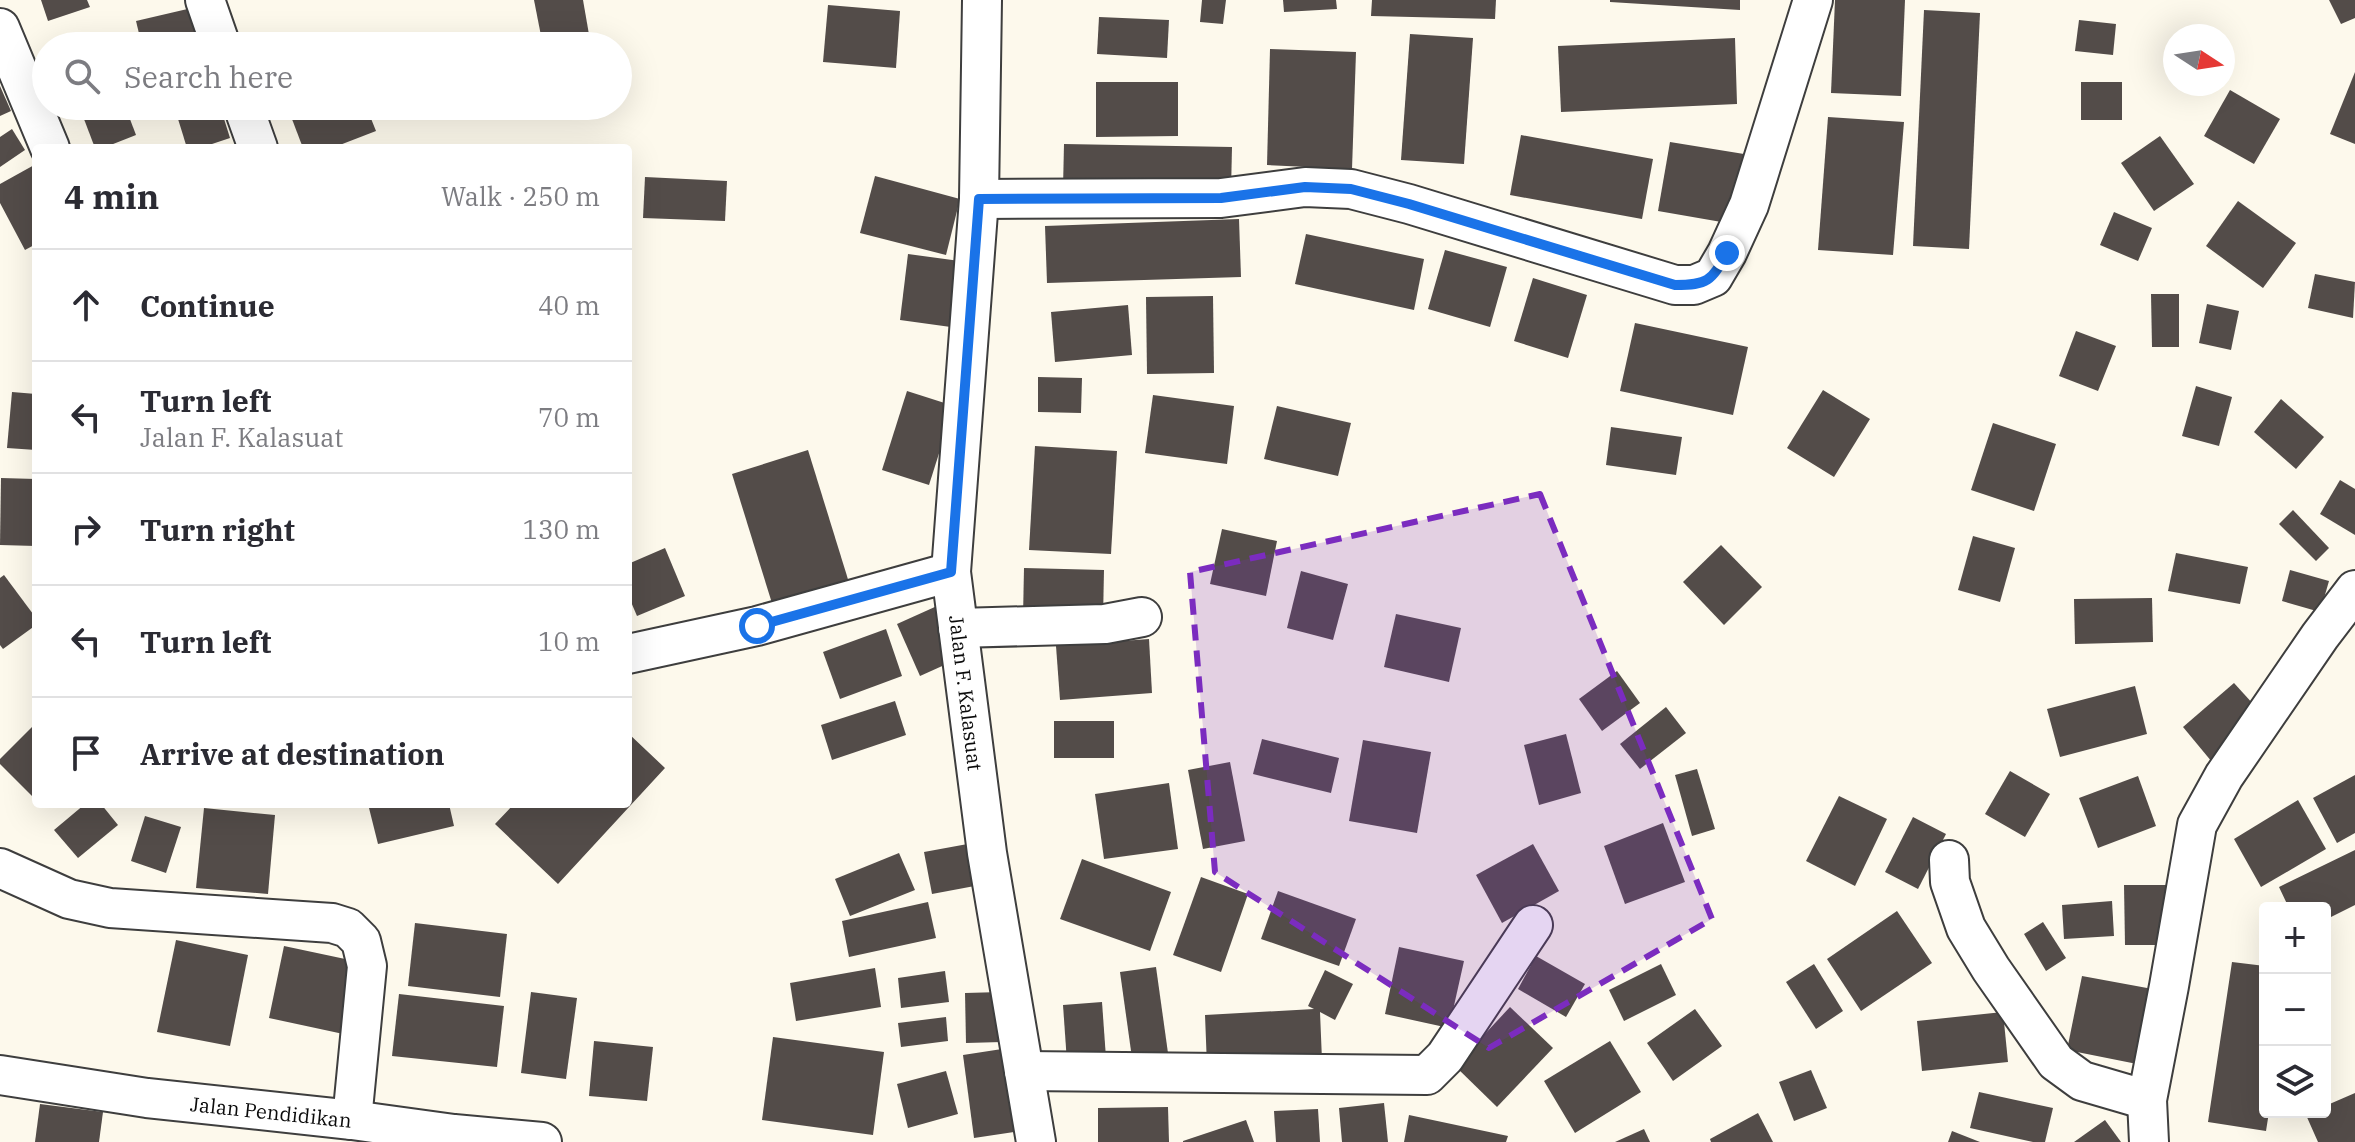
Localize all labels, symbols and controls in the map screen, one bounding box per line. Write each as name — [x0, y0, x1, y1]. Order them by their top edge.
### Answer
north arrow — [2163, 24, 2235, 96]
search box — [32, 32, 632, 120]
icon: search — [60, 54, 104, 98]
text: Search here — [124, 57, 293, 96]
text: 4 min — [64, 174, 159, 218]
text: Walk · 250 m — [441, 179, 600, 213]
route end — [1709, 235, 1745, 271]
icon: ahead — [64, 283, 108, 327]
text: Continue — [140, 286, 275, 325]
text: 40 m — [538, 288, 600, 322]
text: Turn left — [140, 381, 272, 420]
icon: left — [64, 395, 108, 439]
text: 70 m — [538, 400, 600, 434]
text: Jalan F. Kalasuat — [140, 420, 343, 454]
icon: right — [64, 507, 108, 551]
text: Turn right — [140, 510, 295, 549]
text: 130 m — [522, 512, 600, 546]
route start — [739, 608, 775, 644]
street label: Jalan F. Kalasuat — [943, 614, 989, 772]
icon: left — [64, 619, 108, 663]
text: Turn left — [140, 622, 272, 661]
text: 10 m — [538, 624, 600, 658]
icon: arrive — [64, 731, 108, 775]
text: Arrive at destination — [140, 734, 445, 773]
map controls — [2259, 902, 2331, 1118]
button: + — [2259, 902, 2331, 974]
button: − — [2259, 974, 2331, 1046]
button: layers — [2259, 1046, 2331, 1118]
street label: Jalan Pendidikan — [189, 1090, 353, 1134]

